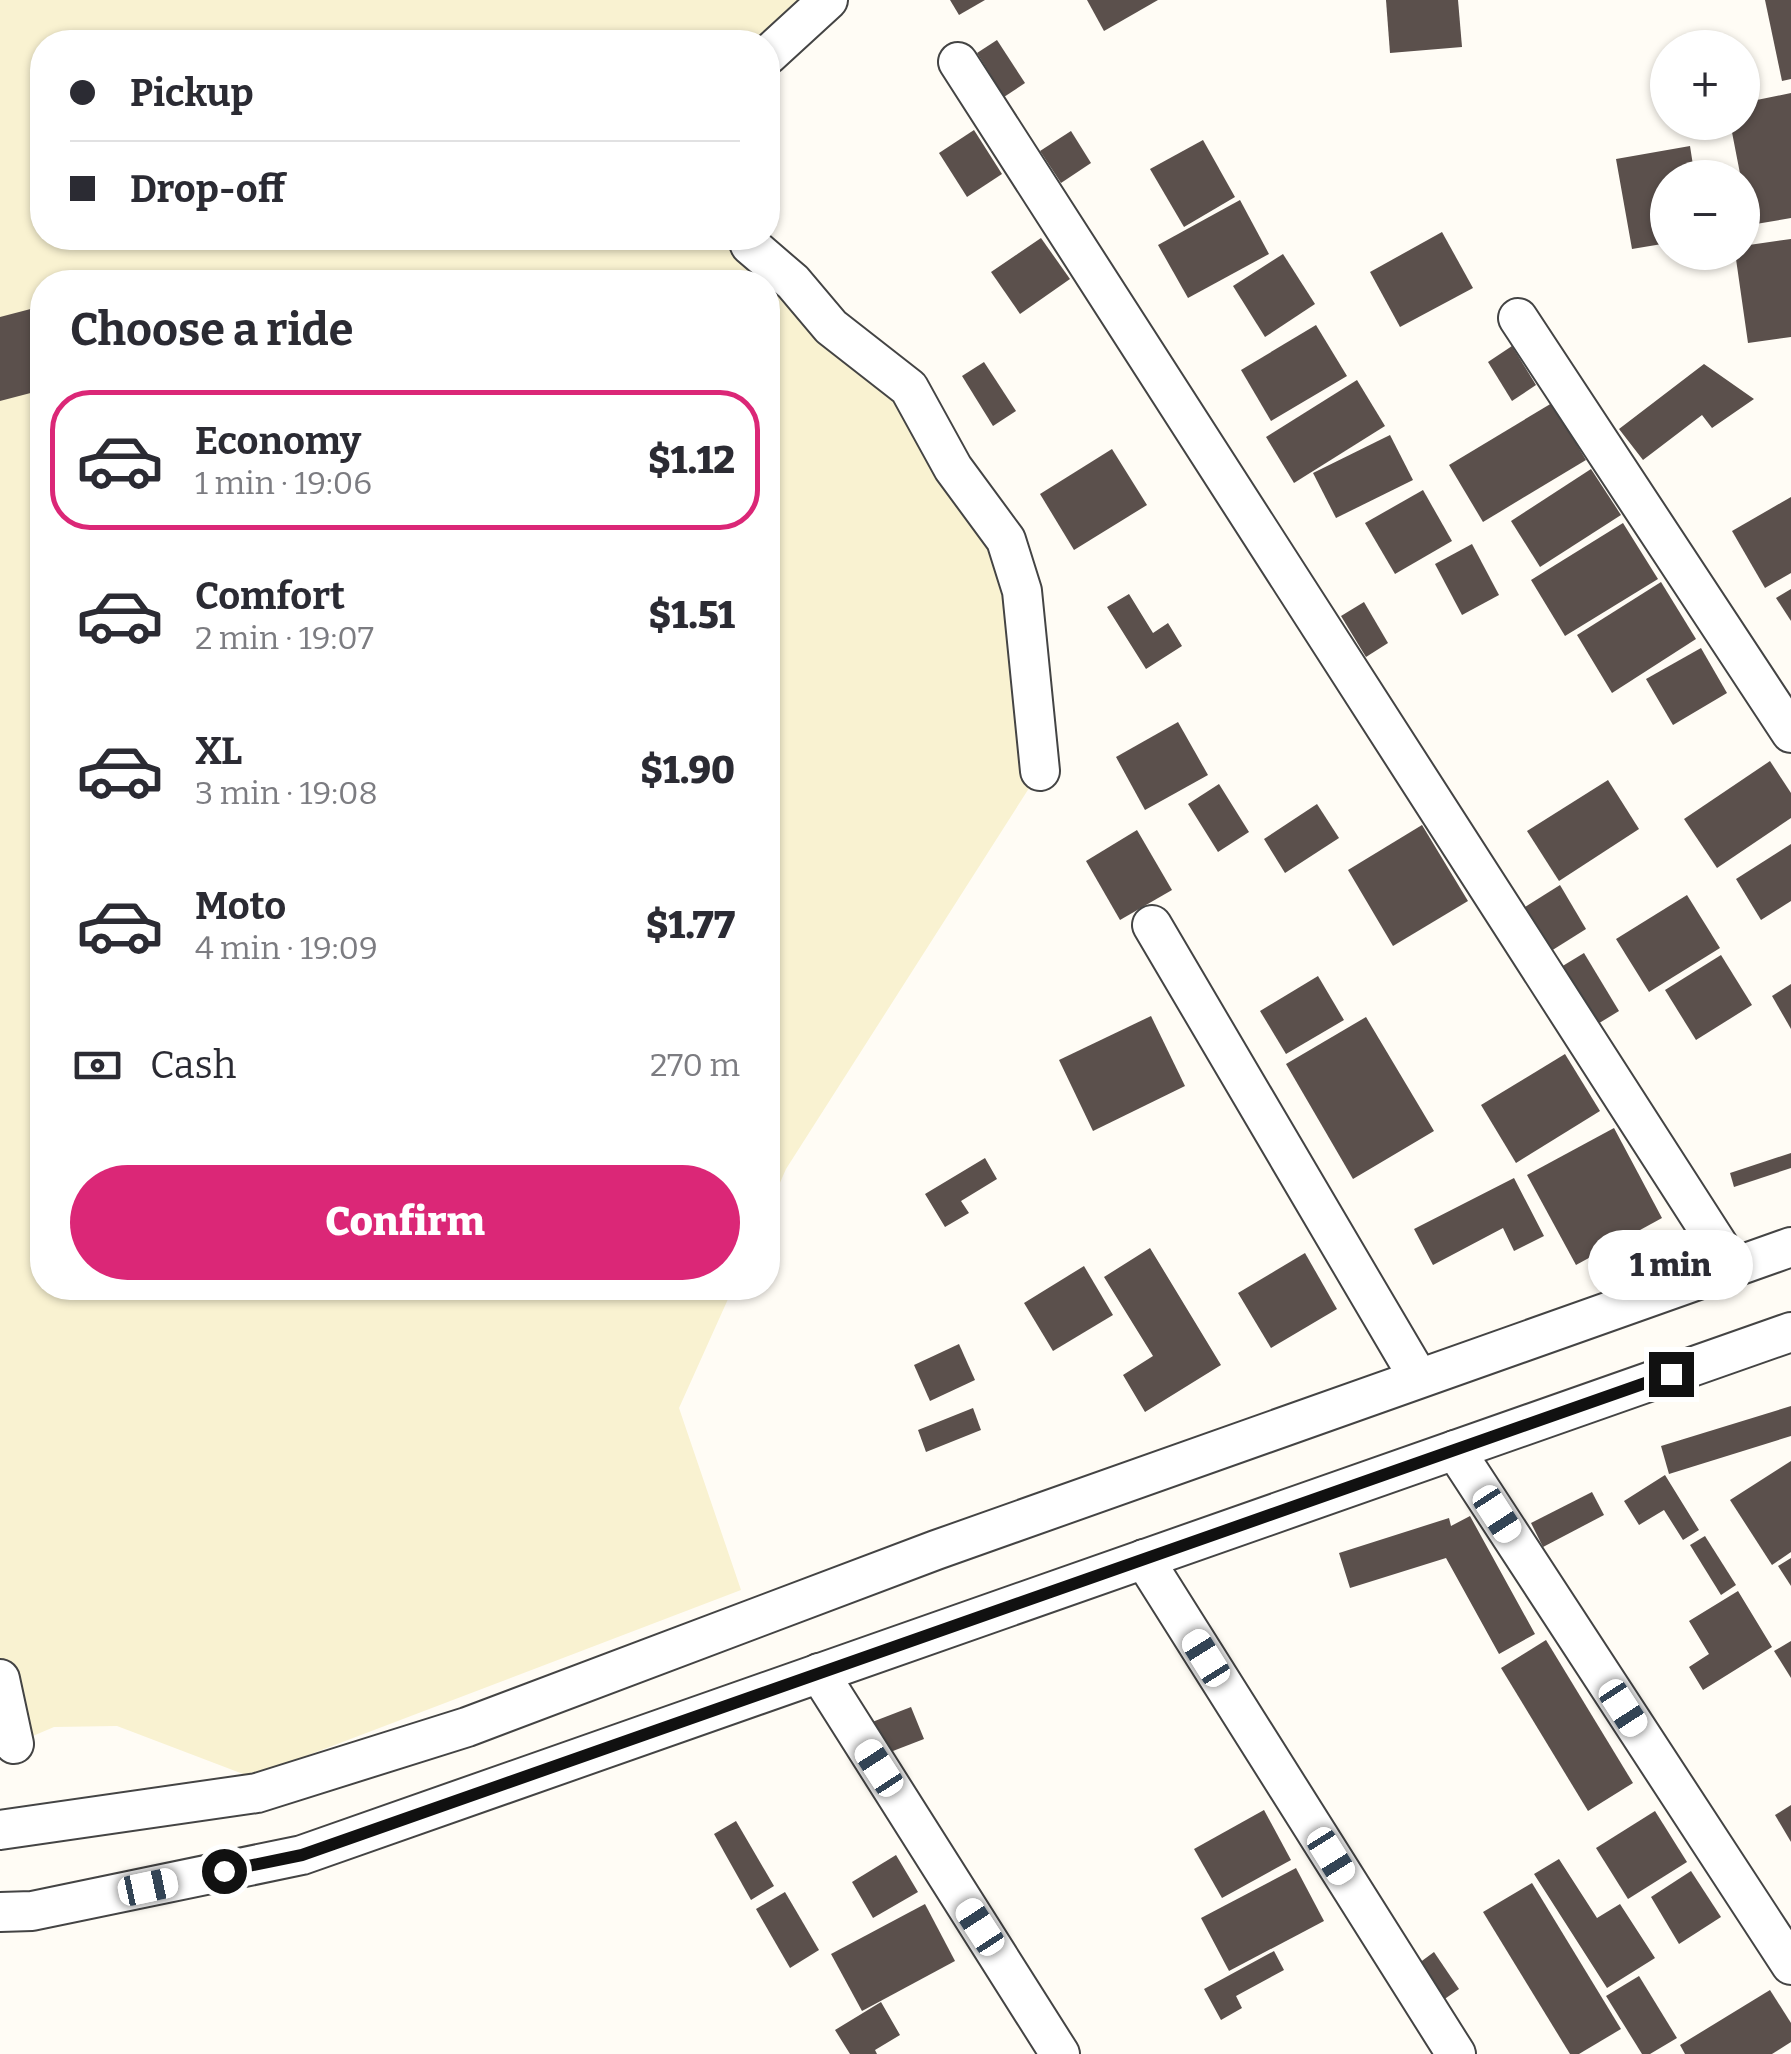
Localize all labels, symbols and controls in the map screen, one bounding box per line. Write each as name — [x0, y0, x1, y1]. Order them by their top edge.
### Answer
map controls — [1650, 30, 1760, 270]
button: + — [1650, 30, 1760, 140]
text: Pickup — [130, 70, 254, 116]
button: − — [1650, 160, 1760, 270]
text: Drop-off — [130, 166, 285, 212]
text: Choose a ride — [70, 303, 353, 357]
icon: car — [75, 415, 165, 505]
text: Economy — [195, 418, 361, 464]
text: $1.12 — [648, 437, 735, 483]
text: 1 min · 19:06 — [195, 464, 372, 502]
icon: car — [75, 570, 165, 660]
text: Comfort — [195, 573, 345, 619]
text: $1.51 — [649, 592, 735, 638]
text: 2 min · 19:07 — [195, 619, 374, 657]
icon: car — [75, 725, 165, 815]
text: XL — [195, 728, 242, 774]
text: $1.90 — [640, 747, 735, 793]
text: 3 min · 19:08 — [195, 774, 378, 812]
icon: car — [75, 880, 165, 970]
text: Moto — [195, 883, 286, 929]
text: $1.77 — [646, 902, 735, 948]
text: 4 min · 19:09 — [195, 929, 378, 967]
icon: cash — [70, 1038, 125, 1093]
text: Cash — [150, 1042, 236, 1088]
text: 270 m — [650, 1046, 740, 1084]
button: Confirm — [70, 1165, 740, 1280]
callout: 1 min — [1588, 1229, 1754, 1299]
text: 1 min — [1630, 1246, 1711, 1284]
route end — [1649, 1352, 1694, 1397]
car — [1468, 1481, 1526, 1547]
car — [1177, 1625, 1235, 1691]
car — [1594, 1675, 1652, 1741]
car — [850, 1735, 908, 1801]
car — [1302, 1823, 1360, 1889]
route start — [202, 1849, 247, 1894]
car — [116, 1866, 180, 1908]
car — [951, 1894, 1009, 1960]

